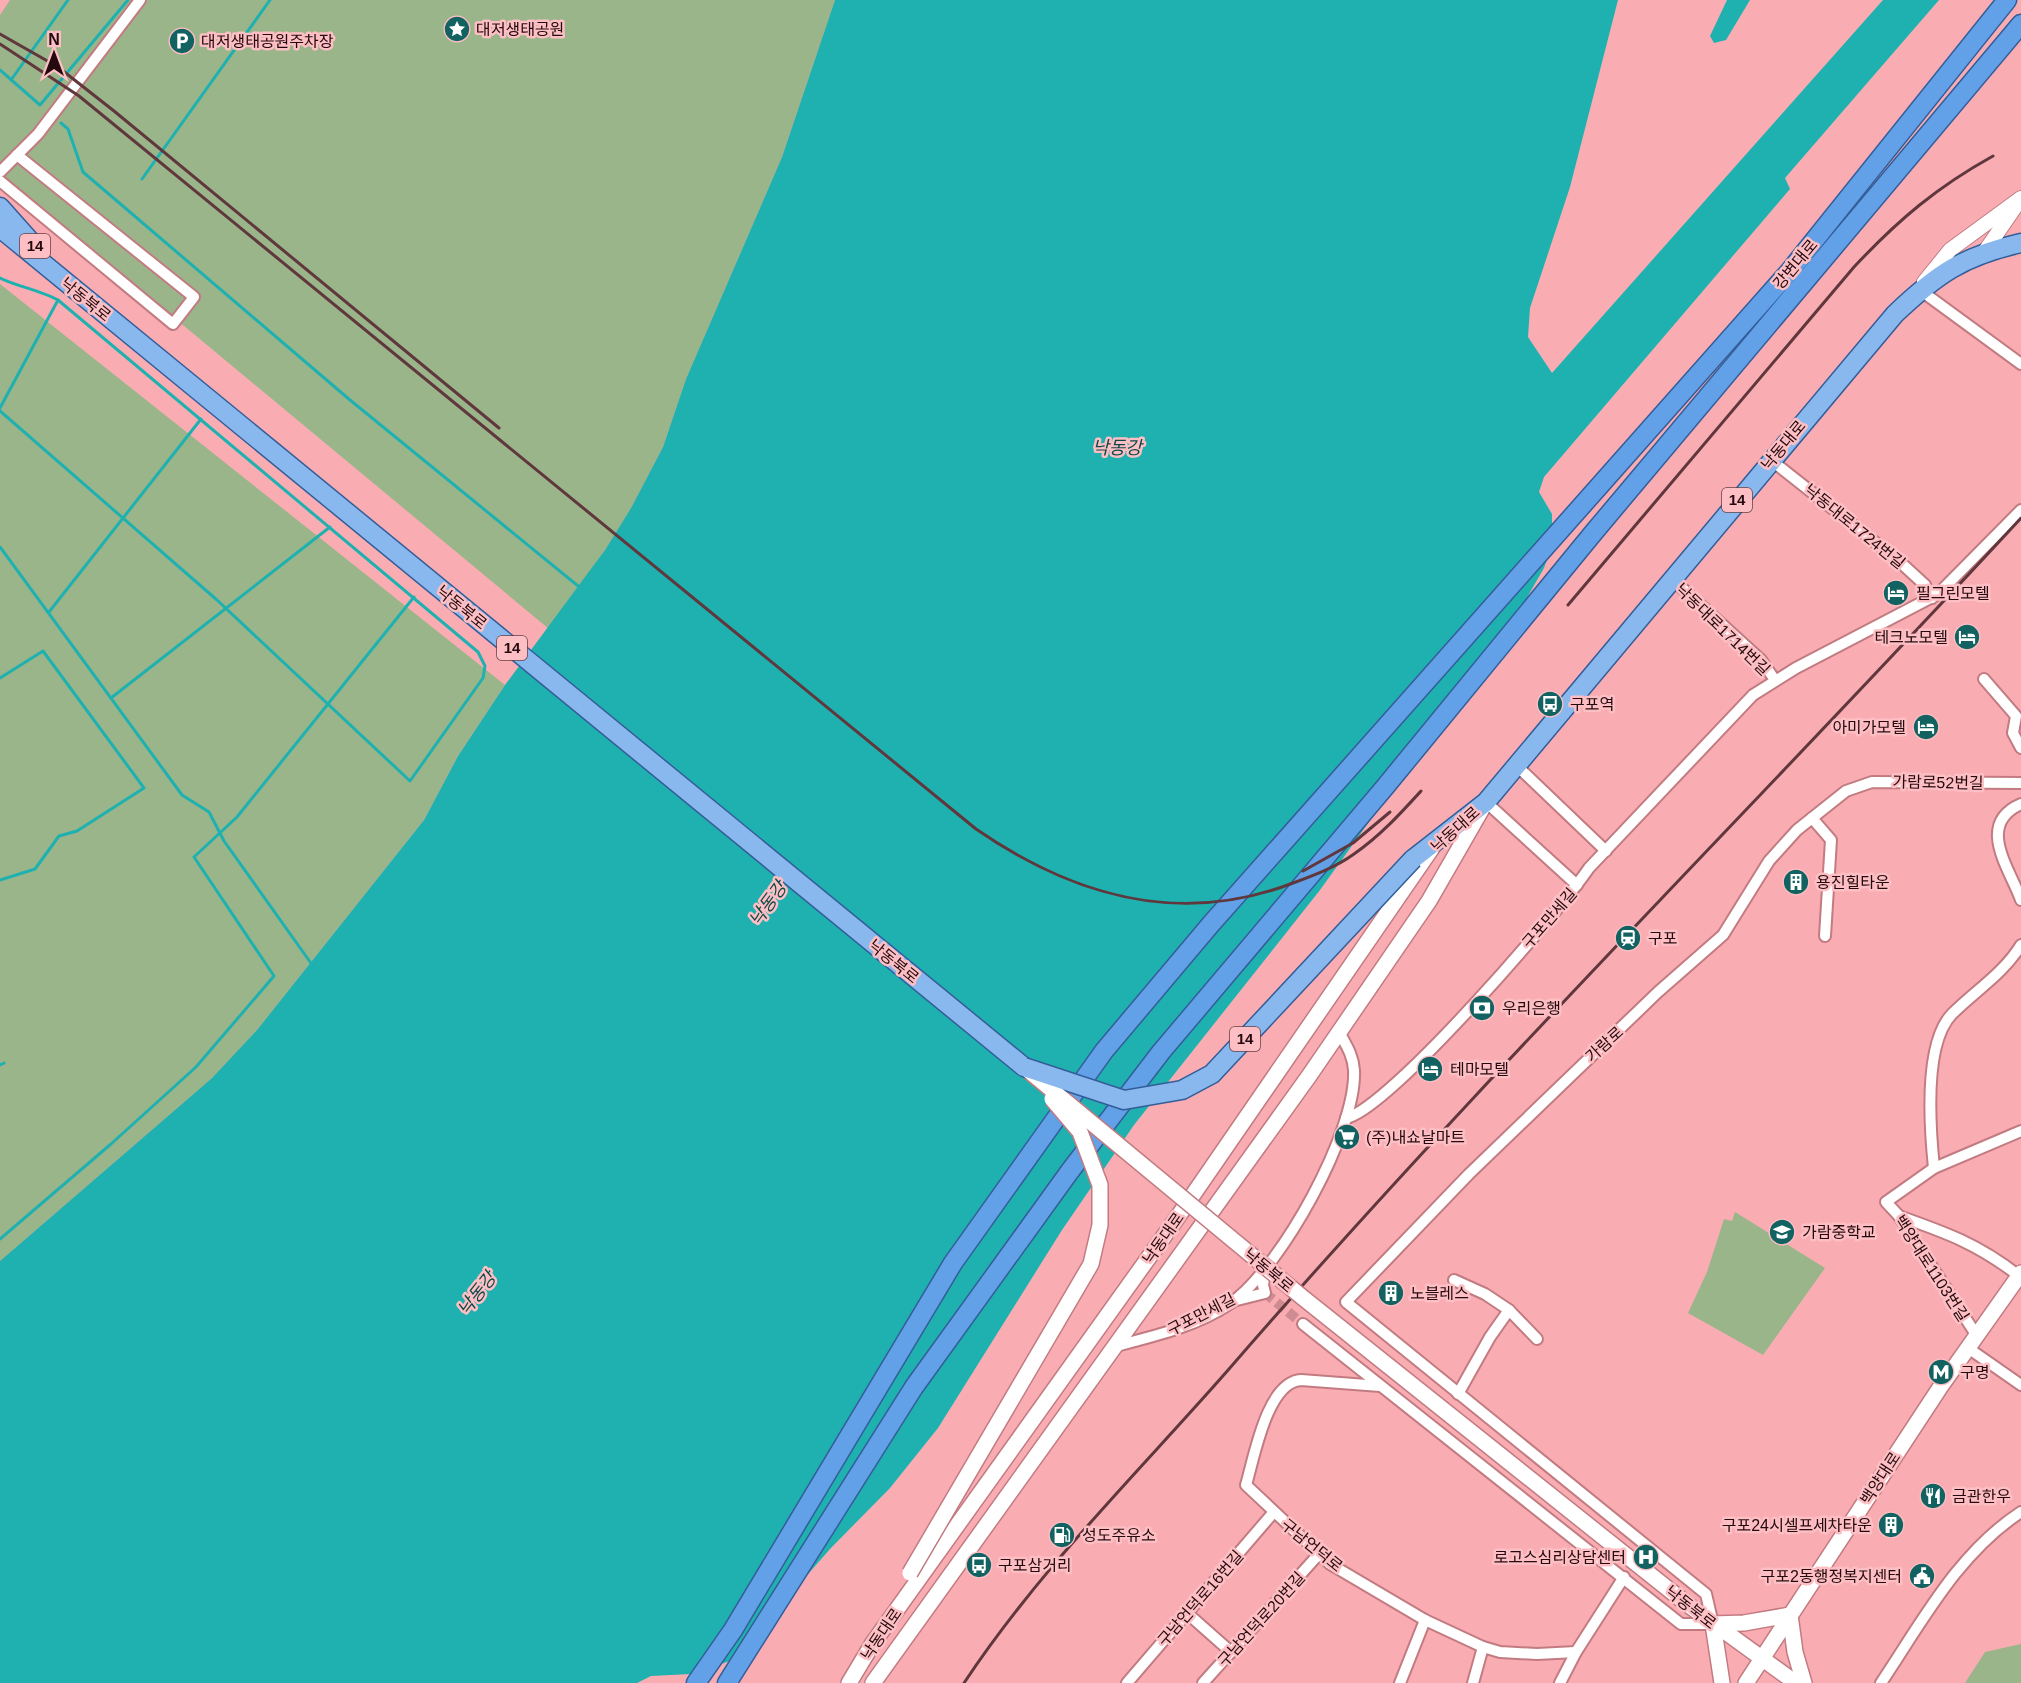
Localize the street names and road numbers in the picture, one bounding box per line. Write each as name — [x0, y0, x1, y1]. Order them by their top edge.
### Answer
road number: 14 — [20, 234, 50, 258]
street label: 강변대로 — [1770, 236, 1821, 292]
street label: 낙동북로 — [57, 274, 114, 325]
street label: 낙동대로 — [1758, 417, 1809, 473]
street label: 낙동대로1724번길 — [1801, 481, 1908, 572]
road number: 14 — [1722, 488, 1752, 512]
street label: 낙동대로1714번길 — [1672, 580, 1773, 679]
street label: 낙동북로 — [433, 582, 490, 633]
road number: 14 — [497, 636, 527, 660]
street label: 가람로52번길 — [1892, 773, 1984, 792]
street label: 낙동대로 — [1428, 803, 1483, 855]
street label: 구포만세길 — [1519, 885, 1580, 952]
street label: 낙동북로 — [865, 936, 922, 987]
street label: 가람로 — [1582, 1023, 1627, 1065]
road number: 14 — [1230, 1027, 1260, 1051]
street label: 낙동대로 — [1140, 1209, 1187, 1267]
street label: 백양대로1103번길 — [1891, 1212, 1972, 1324]
street label: 낙동북로 — [1241, 1245, 1297, 1296]
street label: 구포만세길 — [1165, 1290, 1238, 1339]
street label: 백양대로 — [1857, 1449, 1904, 1508]
street label: 구남언덕로 — [1278, 1516, 1346, 1575]
street label: 구남언덕로16번길 — [1154, 1547, 1246, 1650]
street label: 구남언덕로20번길 — [1215, 1569, 1308, 1670]
street label: 낙동북로 — [1662, 1583, 1719, 1632]
street label: 낙동대로 — [858, 1605, 905, 1663]

